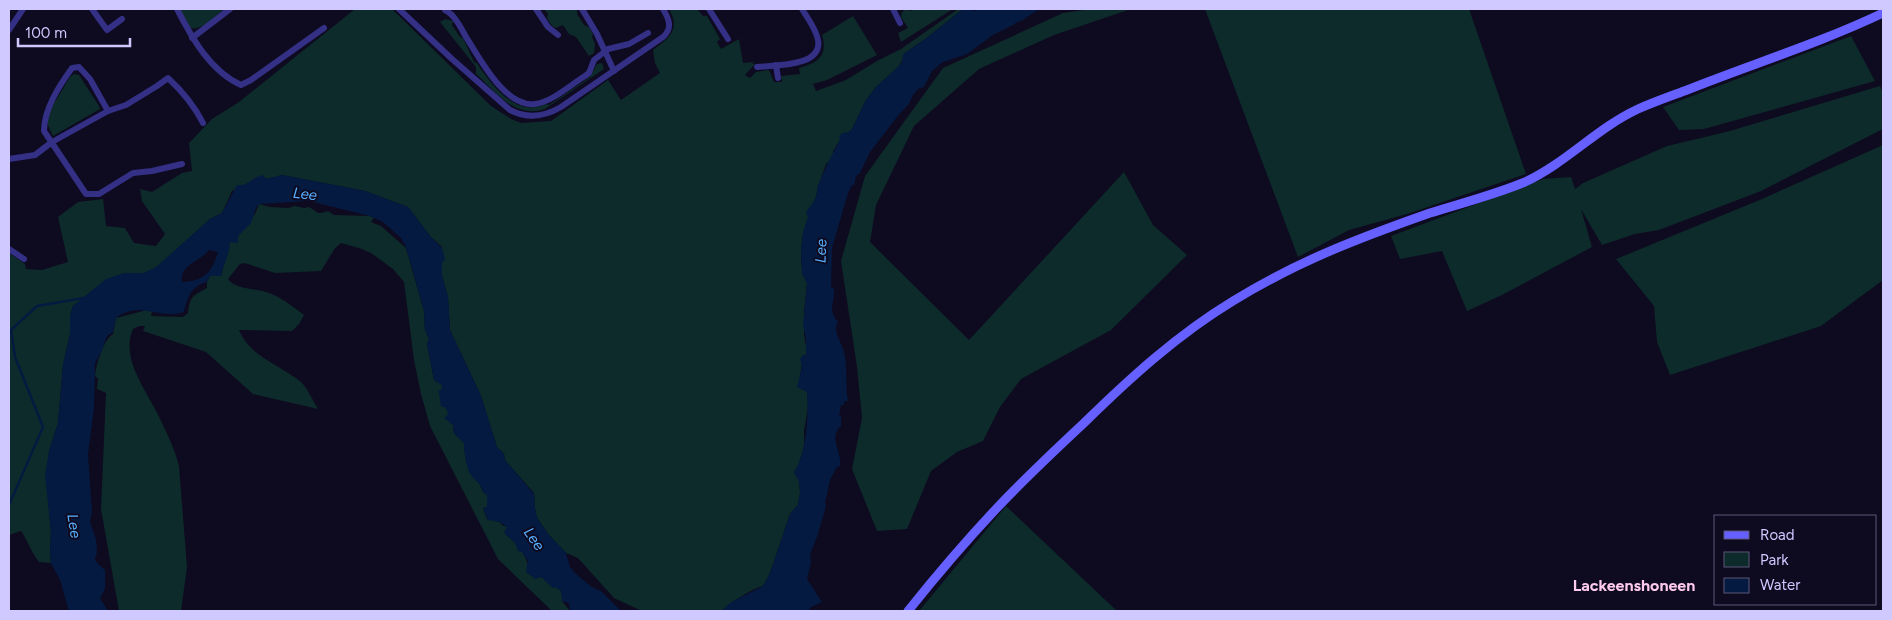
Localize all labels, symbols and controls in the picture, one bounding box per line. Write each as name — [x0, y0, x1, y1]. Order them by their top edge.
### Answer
scale bar — [18, 15, 130, 47]
text: 100 m — [25, 24, 67, 42]
water label: Lee — [292, 184, 318, 204]
water label: Lee — [812, 239, 830, 263]
water label: Lee — [63, 513, 85, 539]
legend — [1714, 515, 1877, 605]
water label: Lee — [520, 524, 548, 554]
text: Road — [1760, 526, 1795, 544]
text: Park — [1760, 551, 1789, 569]
district label: Lackeenshoneen — [1573, 576, 1695, 595]
text: Water — [1760, 576, 1800, 594]

